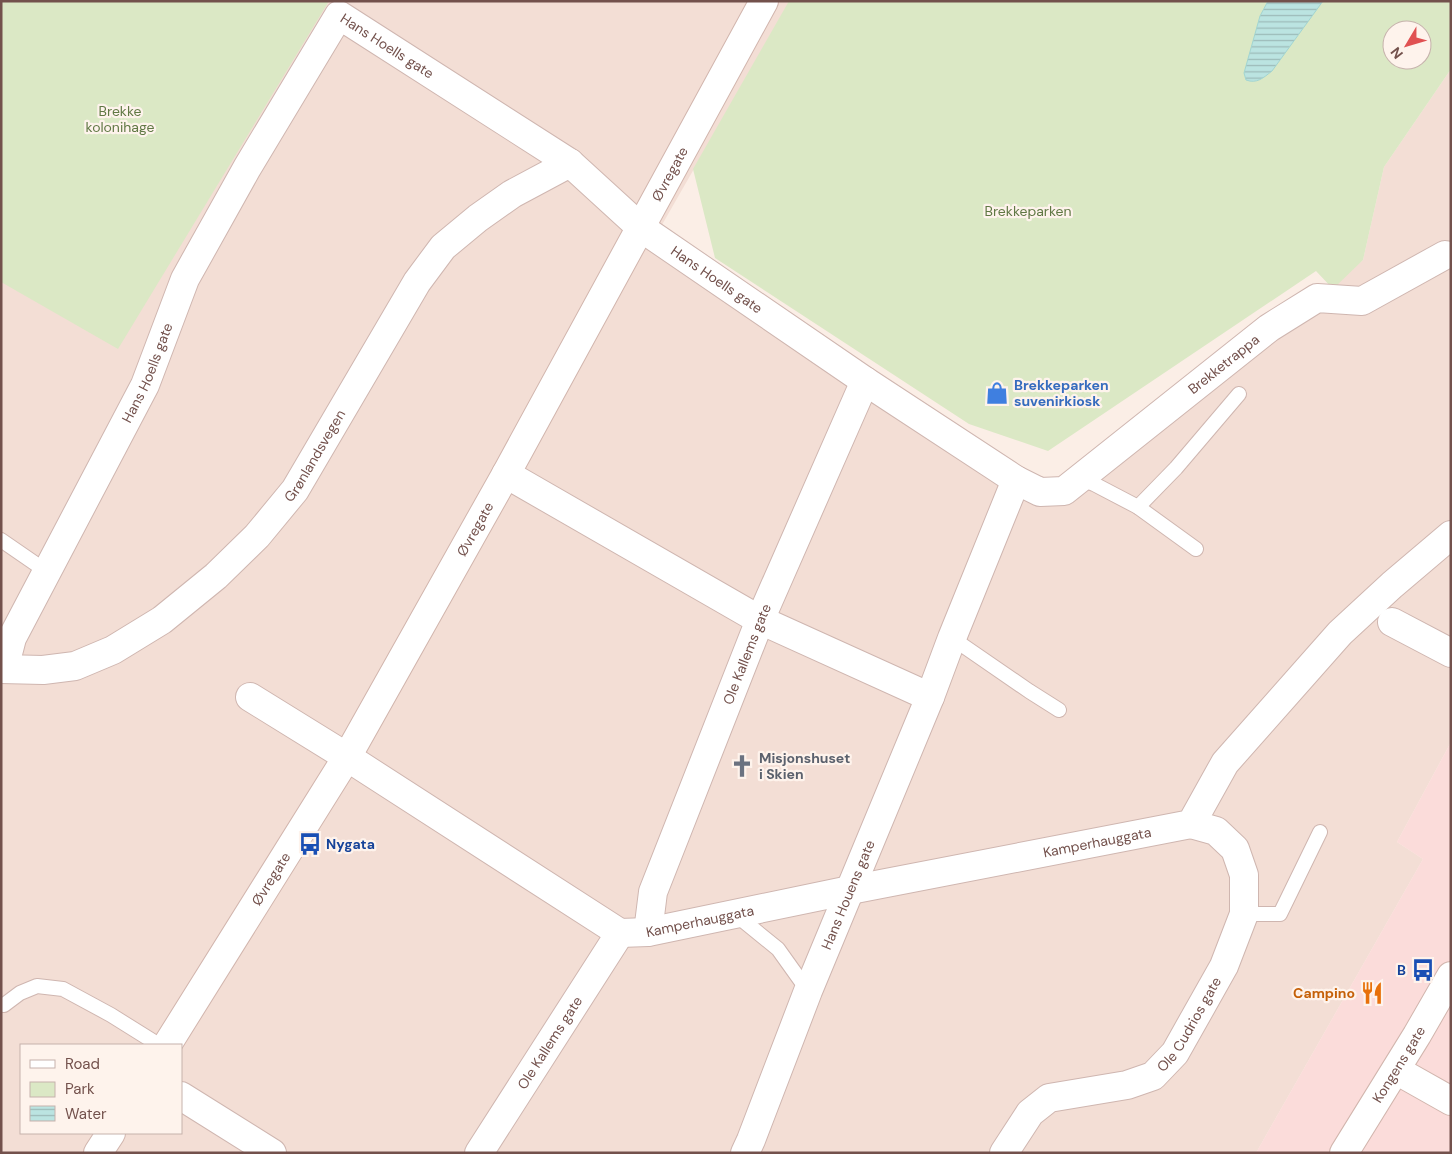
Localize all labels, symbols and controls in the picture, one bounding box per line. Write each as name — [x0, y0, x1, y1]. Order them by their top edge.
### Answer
street label: Hans Hoells gate — [337, 9, 437, 82]
north arrow — [1382, 20, 1432, 70]
text: N — [1387, 43, 1407, 63]
park label: Brekke kolonihage — [86, 102, 154, 136]
street label: Øvregate — [647, 143, 692, 204]
park label: Brekkeparken — [985, 202, 1071, 220]
street label: Hans Hoells gate — [667, 242, 766, 317]
street label: Hans Hoells gate — [118, 320, 177, 426]
street label: Brekketrappa — [1184, 330, 1263, 398]
place label: Brekkeparken suvenirkiosk — [1014, 376, 1109, 410]
shop icon: Brekkeparken suvenirkiosk — [984, 380, 1010, 406]
street label: Grønlandsvegen — [280, 406, 349, 506]
street label: Øvregate — [453, 499, 497, 560]
street label: Ole Kallems gate — [719, 601, 775, 707]
place label: Misjonshuset i Skien — [759, 749, 850, 783]
church icon: Misjonshuset i Skien — [729, 753, 755, 779]
street label: Kamperhauggata — [1041, 823, 1153, 861]
bus stop icon: Nygata — [297, 831, 323, 857]
place label: Nygata — [326, 835, 375, 853]
street label: Hans Houens gate — [817, 837, 879, 952]
street label: Øvregate — [247, 849, 294, 909]
street label: Kamperhauggata — [644, 901, 755, 941]
bus stop icon: B — [1410, 957, 1436, 983]
place label: B — [1397, 961, 1406, 979]
street label: Ole Cudrios gate — [1153, 974, 1225, 1076]
restaurant icon: Campino — [1359, 980, 1385, 1006]
place label: Campino — [1293, 984, 1355, 1002]
street label: Ole Kallems gate — [513, 993, 586, 1093]
street label: Kongens gate — [1368, 1023, 1429, 1106]
legend — [20, 1044, 182, 1134]
text: Road — [65, 1054, 100, 1074]
text: Park — [65, 1079, 95, 1099]
text: Water — [65, 1104, 107, 1124]

